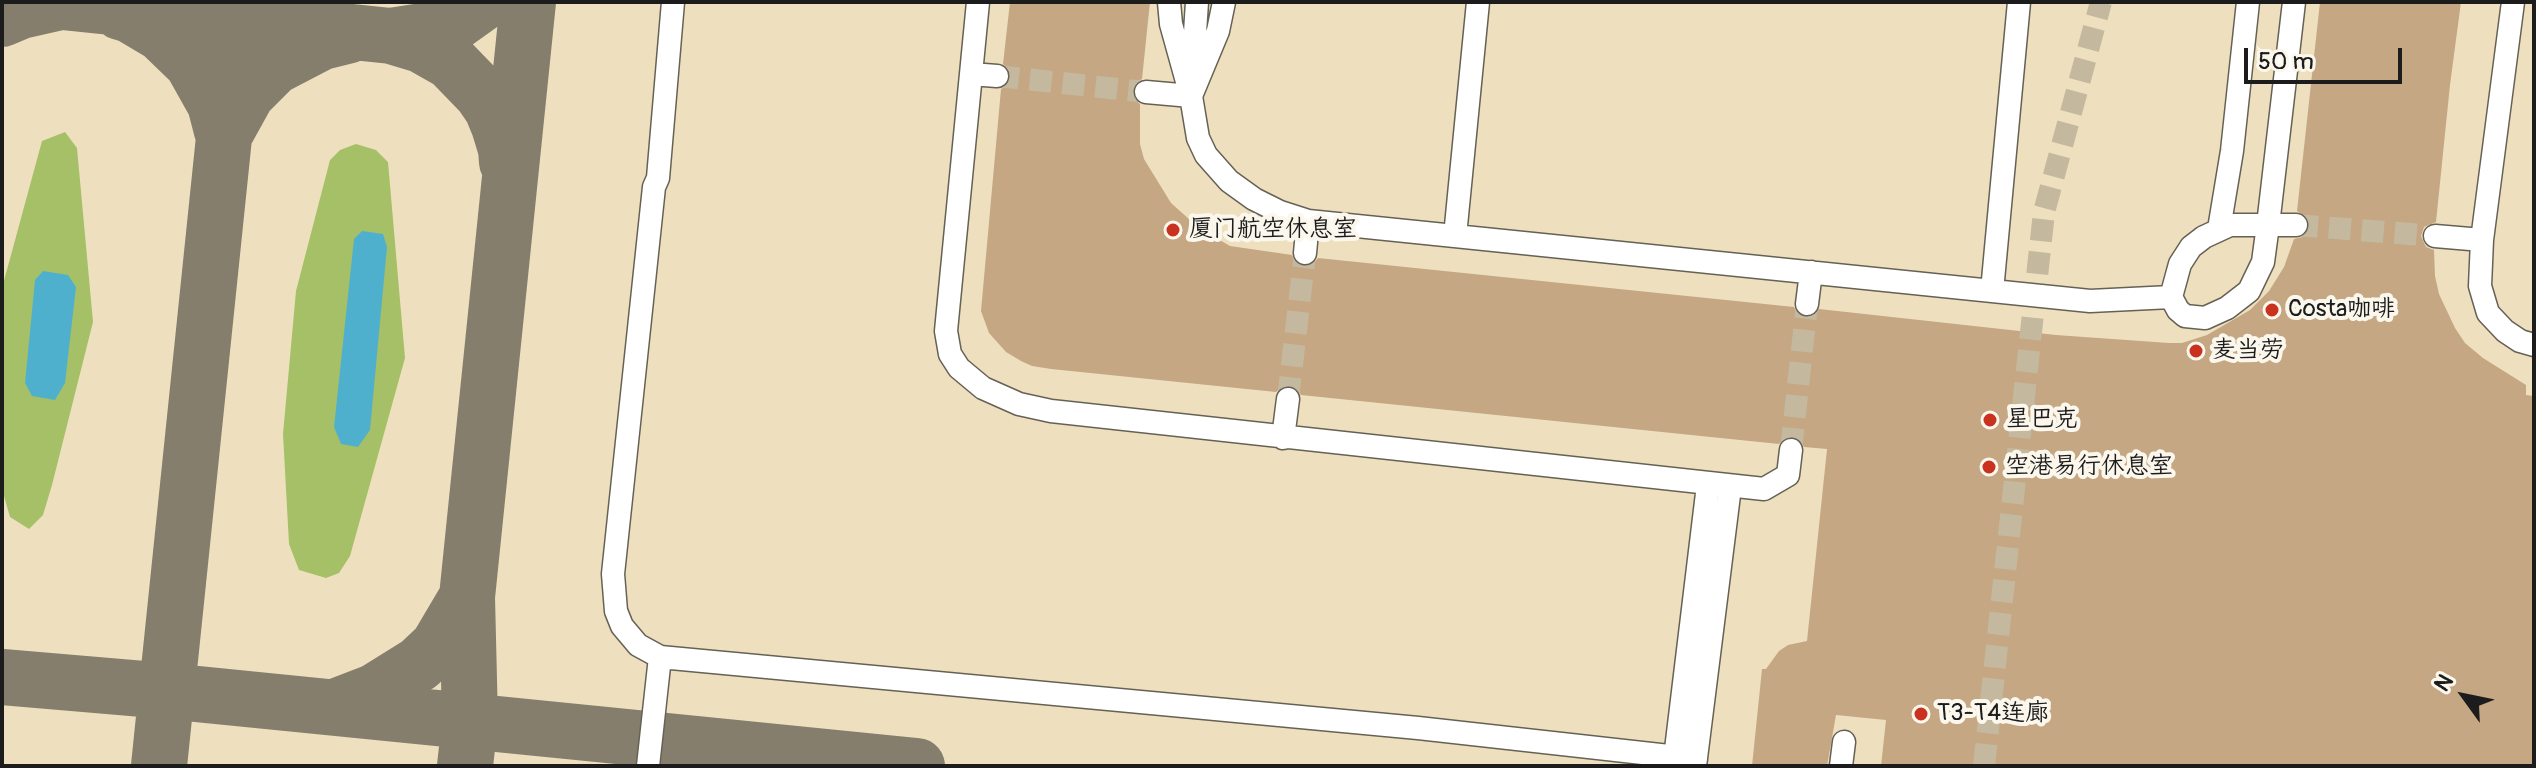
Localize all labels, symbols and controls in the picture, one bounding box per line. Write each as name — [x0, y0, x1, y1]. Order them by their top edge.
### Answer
scale bar — [2248, 32, 2406, 82]
text: 50 m — [2258, 47, 2314, 76]
place label: 厦门航空休息室 — [1189, 216, 1357, 244]
marker: 厦门航空休息室 — [1164, 221, 1182, 239]
place label: Costa咖啡 — [2288, 296, 2395, 324]
marker: Costa咖啡 — [2263, 301, 2281, 319]
place label: 麦当劳 — [2212, 337, 2284, 365]
marker: 麦当劳 — [2187, 342, 2205, 360]
place label: 星巴克 — [2006, 406, 2078, 434]
marker: 星巴克 — [1981, 411, 1999, 429]
place label: 空港易行休息室 — [2005, 453, 2173, 481]
marker: 空港易行休息室 — [1980, 458, 1998, 476]
north arrow — [2424, 656, 2504, 736]
text: N — [2428, 669, 2460, 697]
place label: T3-T4连廊 — [1937, 700, 2049, 728]
marker: T3-T4连廊 — [1912, 705, 1930, 723]

